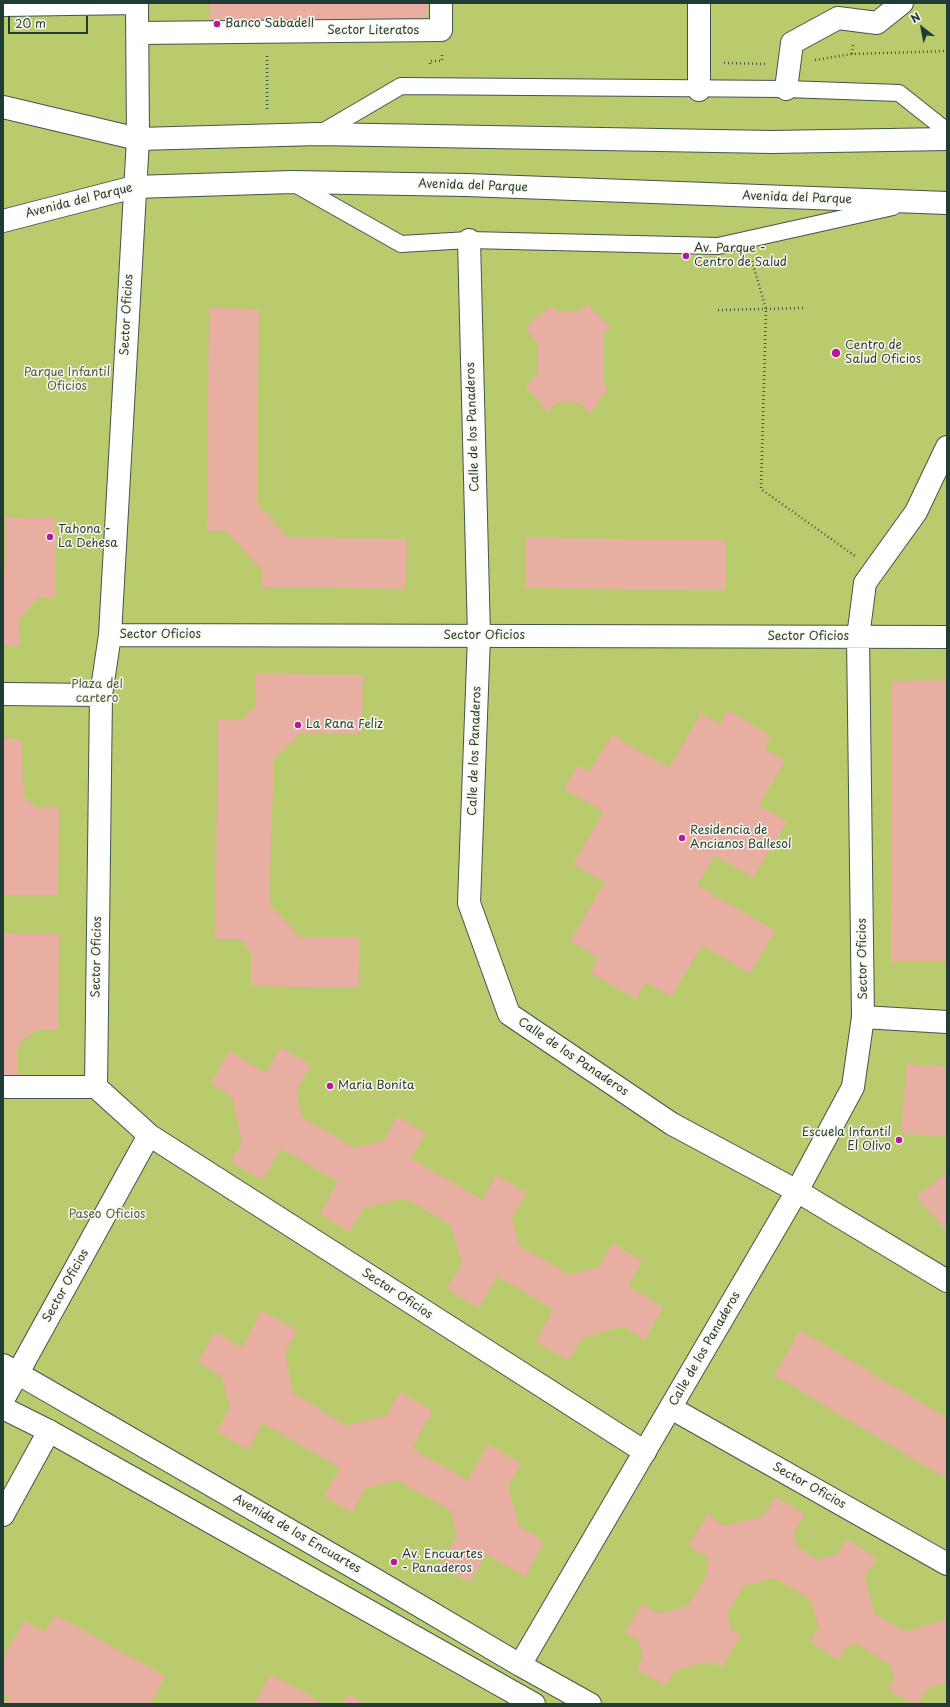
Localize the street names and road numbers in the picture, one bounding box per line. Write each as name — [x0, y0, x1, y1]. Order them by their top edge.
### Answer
street label: Sector Literatos — [327, 24, 419, 38]
street label: Avenida del Parque — [418, 177, 528, 195]
street label: Avenida del Parque — [24, 181, 134, 221]
street label: Avenida del Parque — [742, 189, 852, 207]
street label: Sector Oficios — [118, 274, 136, 356]
street label: Calle de los Panaderos — [464, 362, 482, 492]
street label: Sector Oficios — [119, 628, 201, 642]
street label: Sector Oficios — [443, 629, 525, 643]
street label: Sector Oficios — [767, 630, 849, 644]
street label: Calle de los Panaderos — [466, 686, 484, 816]
street label: Sector Oficios — [89, 916, 105, 998]
street label: Sector Oficios — [855, 918, 871, 1000]
street label: Calle de los Panaderos — [515, 1015, 631, 1099]
street label: Sector Oficios — [40, 1247, 92, 1325]
street label: Sector Oficios — [359, 1266, 435, 1322]
street label: Calle de los Panaderos — [666, 1289, 744, 1409]
street label: Sector Oficios — [770, 1460, 848, 1512]
street label: Avenida de los Encuartes — [231, 1492, 363, 1576]

